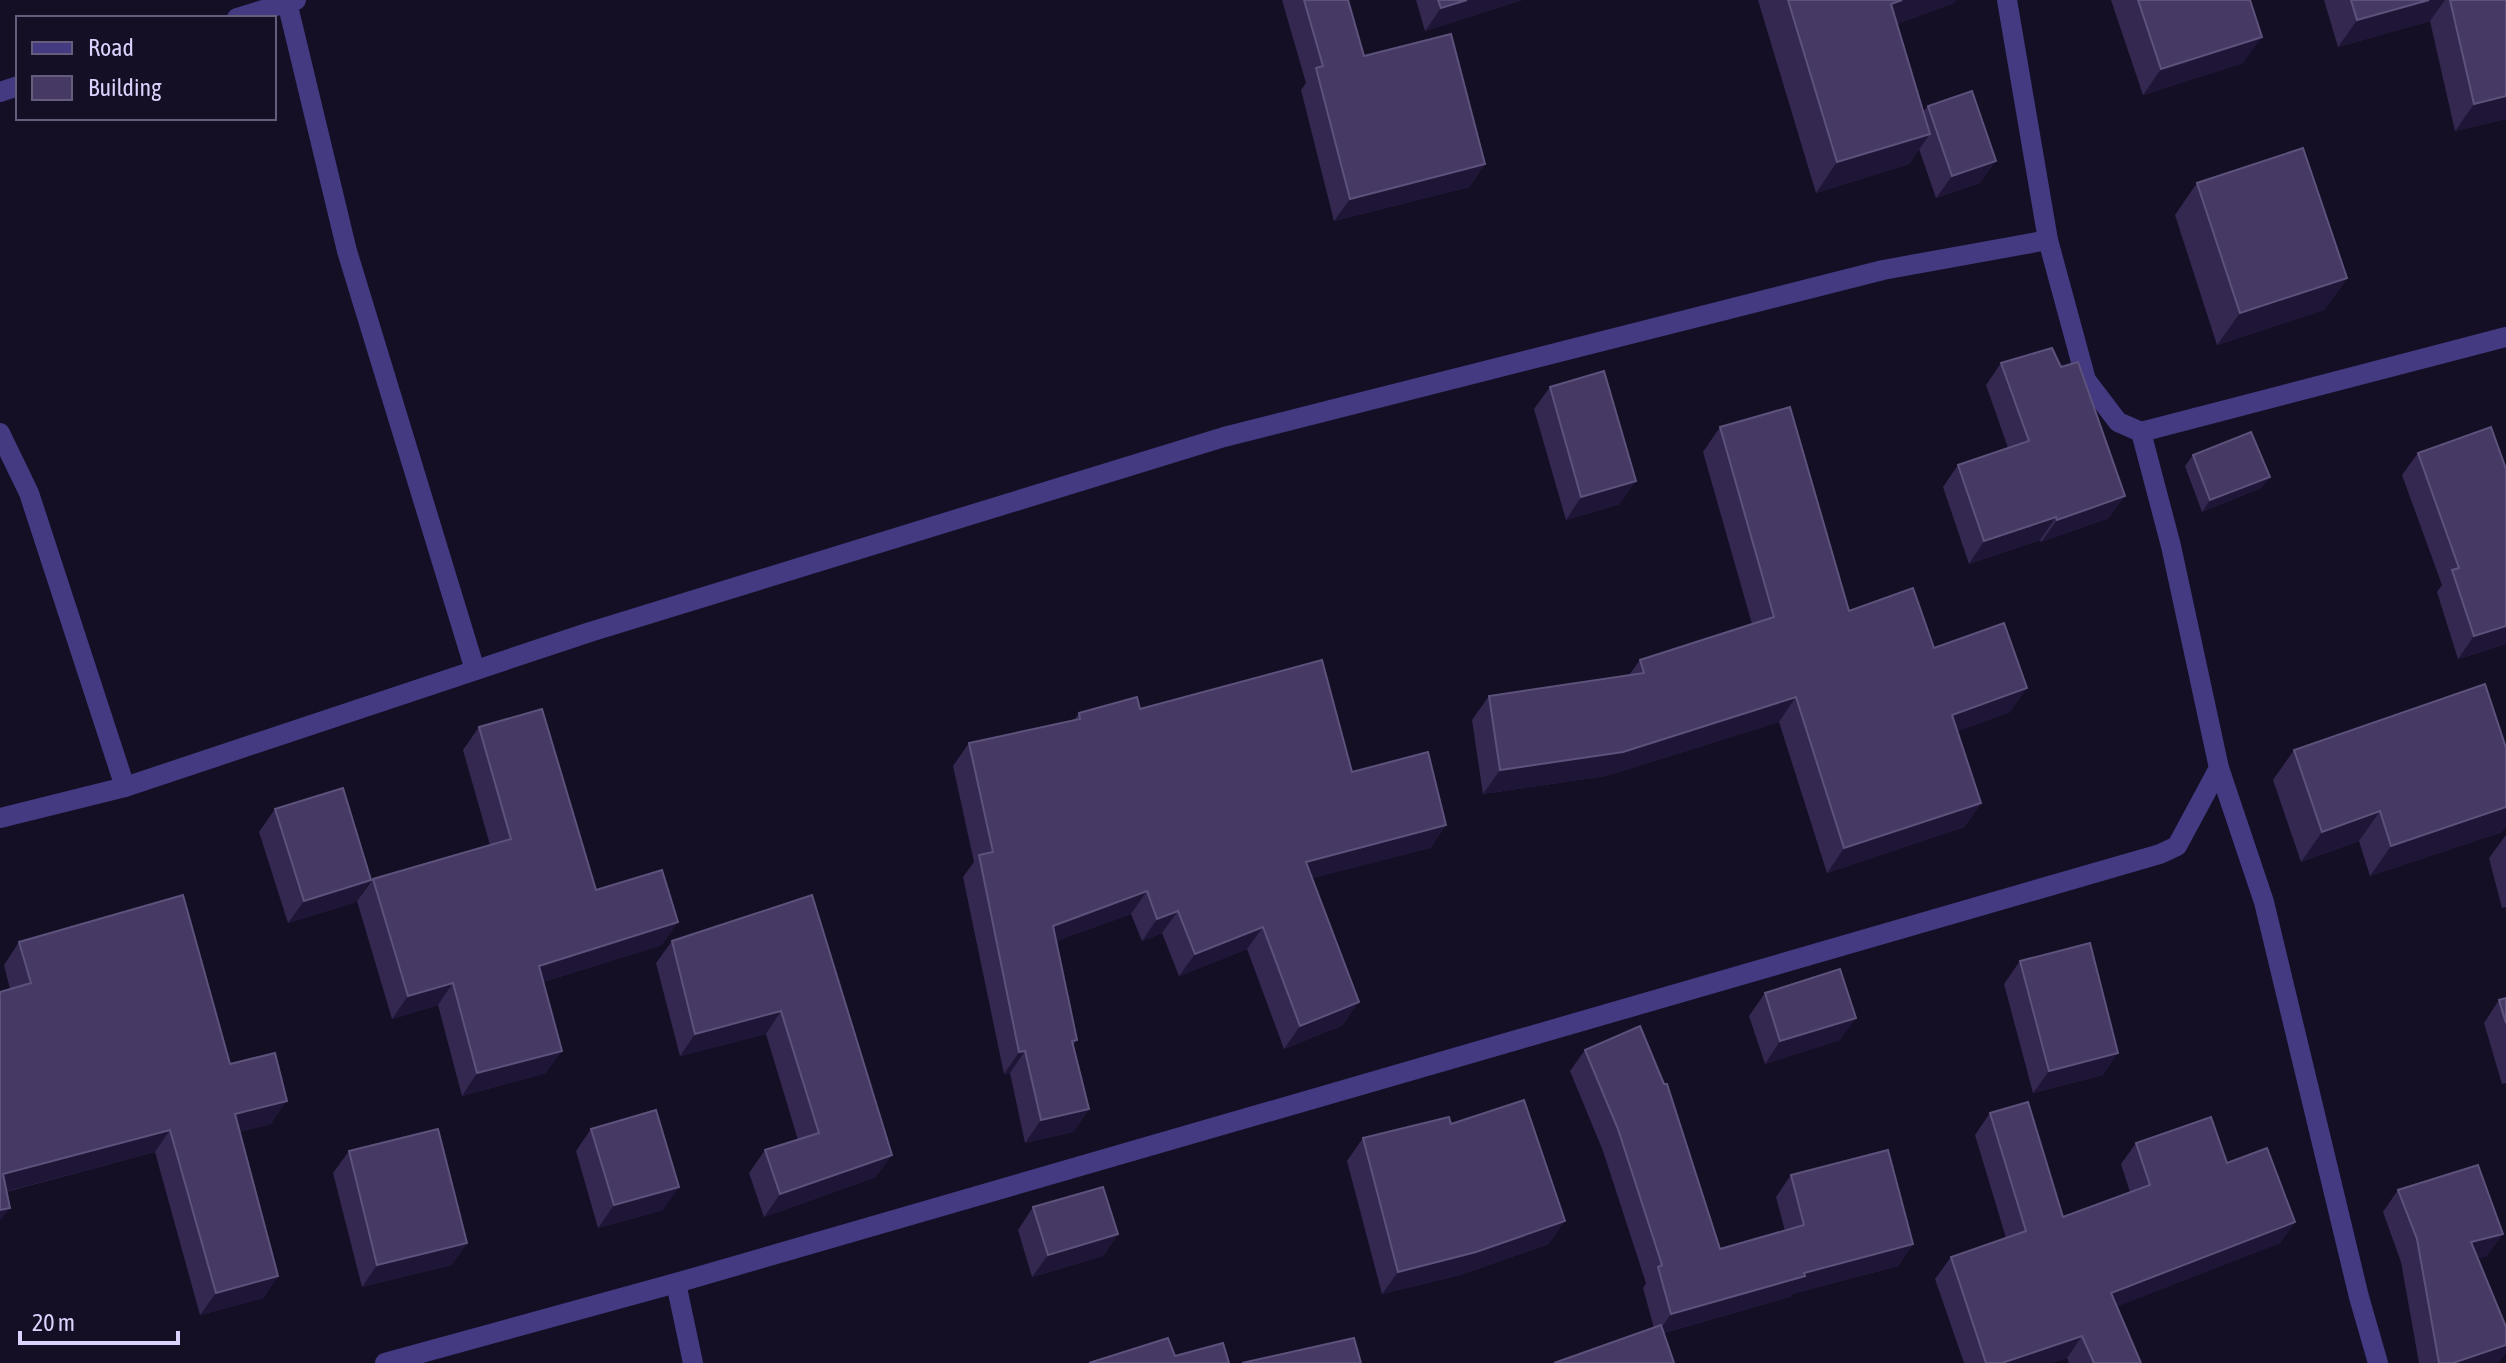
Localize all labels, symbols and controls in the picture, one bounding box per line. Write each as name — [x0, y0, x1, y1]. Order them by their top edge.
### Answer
legend — [16, 16, 276, 120]
text: Road — [88, 34, 134, 61]
text: Building — [88, 74, 162, 101]
scale bar — [20, 1295, 178, 1345]
text: 20 m — [32, 1309, 75, 1336]

